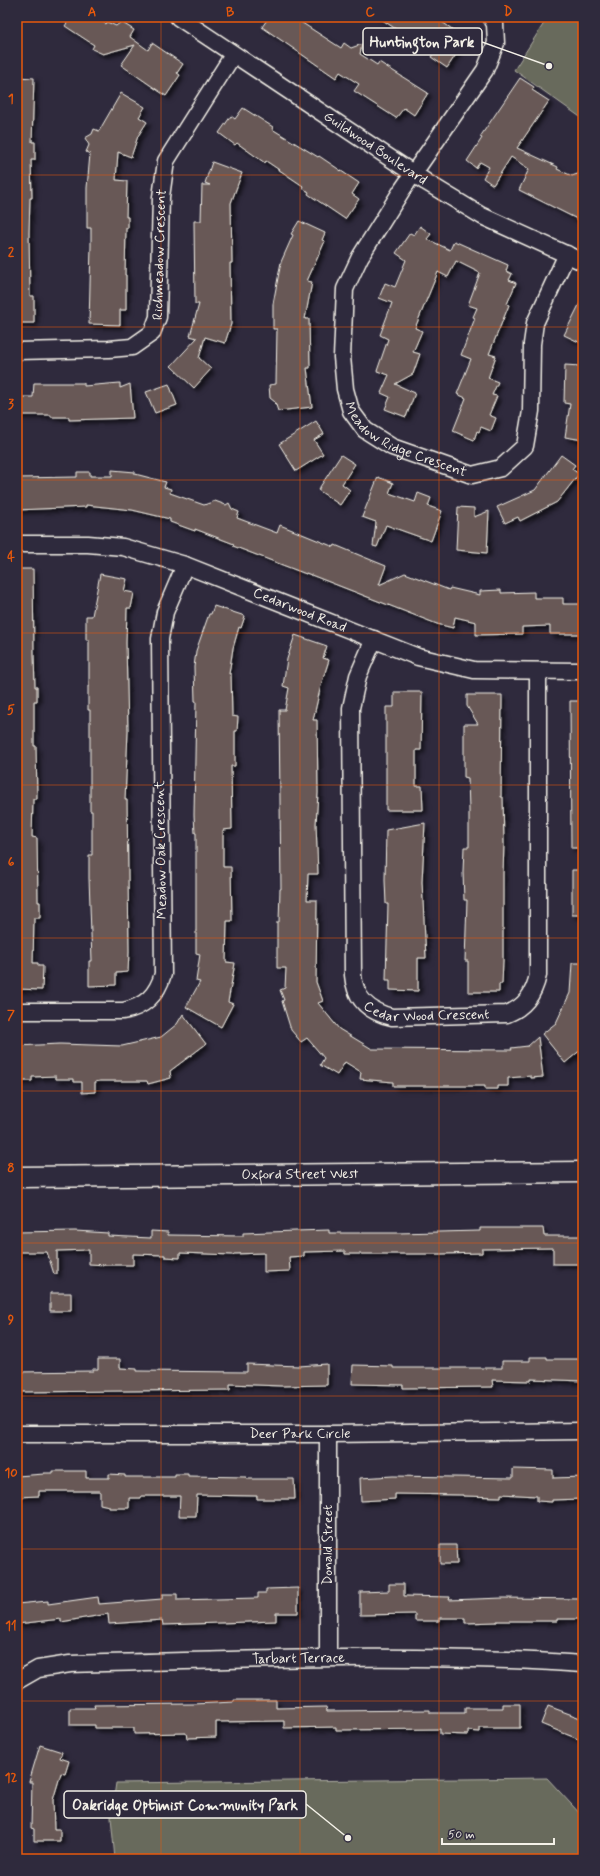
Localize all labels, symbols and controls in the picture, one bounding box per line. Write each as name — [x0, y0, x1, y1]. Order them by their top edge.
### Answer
text: A — [88, 4, 96, 21]
text: B — [226, 4, 235, 21]
text: C — [365, 4, 375, 21]
text: D — [504, 4, 513, 21]
callout: Huntington Park — [363, 28, 482, 55]
text: Huntington Park — [370, 33, 475, 55]
text: 1 — [8, 91, 14, 108]
street label: Guildwood Boulevard — [320, 107, 431, 189]
street label: Richmeadow Crescent — [149, 188, 171, 320]
text: 2 — [8, 244, 15, 261]
text: 3 — [8, 396, 14, 413]
street label: Meadow Ridge Crescent — [340, 400, 469, 482]
text: 4 — [7, 549, 15, 566]
street label: Cedarwood Road — [250, 584, 349, 637]
text: 5 — [7, 702, 15, 719]
street label: Meadow Oak Crescent — [151, 780, 171, 920]
text: 6 — [8, 854, 15, 871]
street label: Cedar Wood Crescent — [360, 997, 490, 1026]
text: 7 — [7, 1007, 15, 1024]
text: 8 — [7, 1160, 15, 1177]
street label: Oxford Street West — [241, 1165, 359, 1186]
text: 9 — [8, 1312, 15, 1329]
street label: Deer Park Circle — [249, 1425, 351, 1443]
text: 10 — [4, 1465, 18, 1482]
street label: Donald Street — [319, 1505, 337, 1585]
text: 11 — [5, 1618, 17, 1635]
street label: Tarbart Terrace — [252, 1649, 345, 1668]
text: 12 — [5, 1770, 17, 1787]
callout: Oakridge Optimist Community Park — [64, 1791, 306, 1818]
text: Oakridge Optimist Community Park — [72, 1796, 299, 1817]
scale bar — [442, 1820, 554, 1846]
text: 50 m — [448, 1827, 475, 1843]

